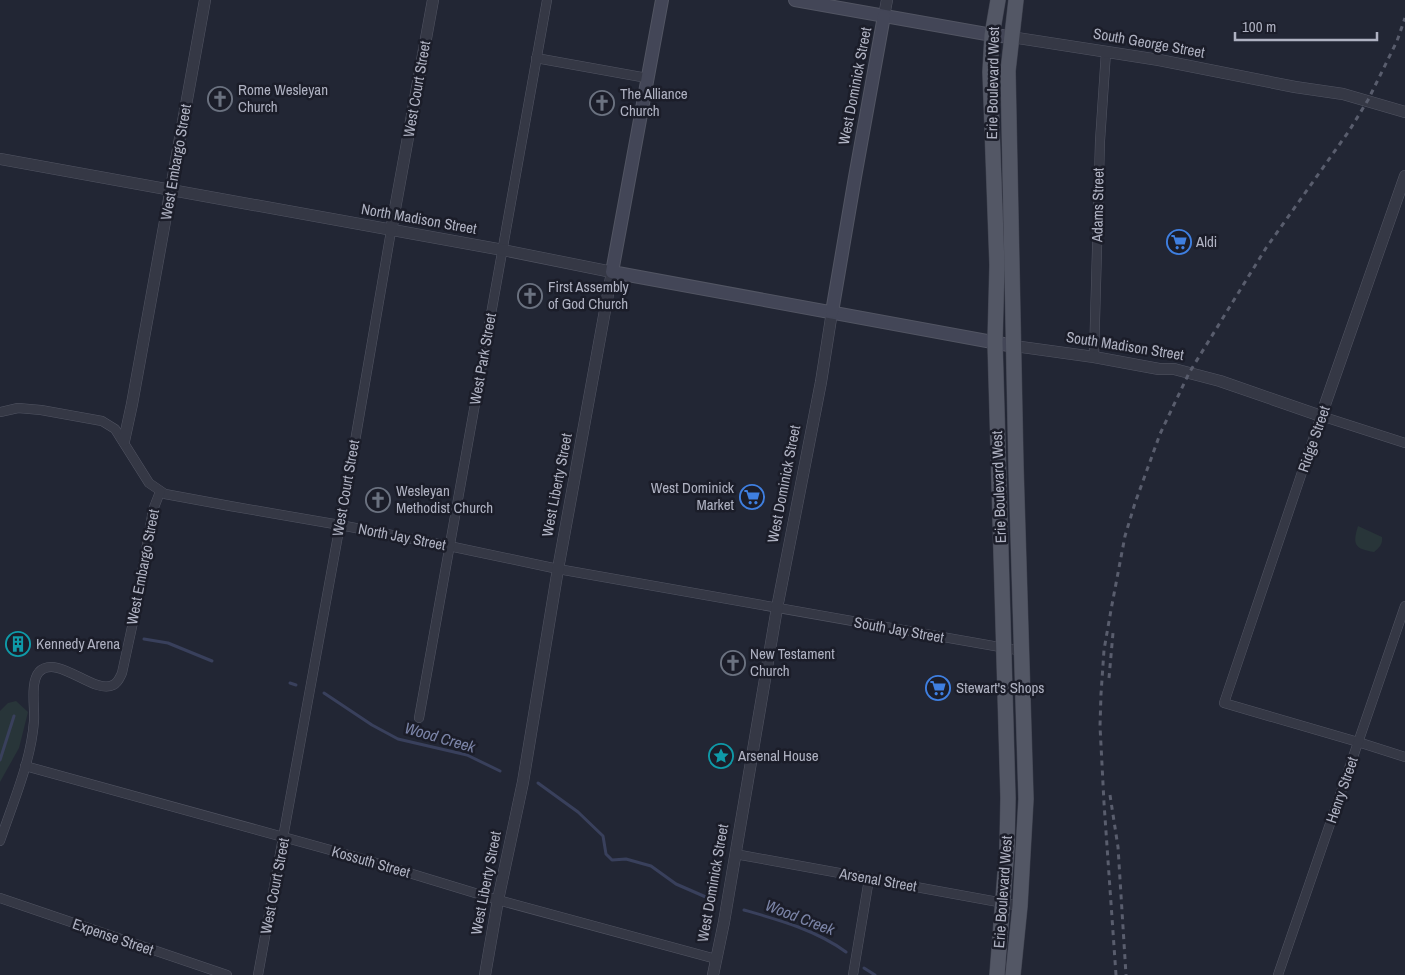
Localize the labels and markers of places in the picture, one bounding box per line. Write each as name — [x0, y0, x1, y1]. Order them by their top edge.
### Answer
place label: Rome Wesleyan Church — [238, 79, 328, 117]
place label: The Alliance Church — [620, 83, 688, 121]
church icon: Rome Wesleyan Church — [207, 86, 233, 112]
church icon: The Alliance Church — [589, 90, 615, 116]
supermarket icon: Aldi — [1166, 229, 1192, 255]
place label: Aldi — [1195, 231, 1217, 252]
place label: First Assembly of God Church — [548, 276, 630, 314]
church icon: First Assembly of God Church — [517, 283, 543, 309]
place label: West Dominick Market — [651, 477, 735, 515]
place label: Wesleyan Methodist Church — [396, 480, 493, 518]
supermarket icon: West Dominick Market — [739, 484, 765, 510]
church icon: Wesleyan Methodist Church — [365, 487, 391, 513]
building icon: Kennedy Arena — [5, 631, 31, 657]
place label: Kennedy Arena — [36, 633, 120, 654]
place label: New Testament Church — [750, 643, 835, 681]
church icon: New Testament Church — [720, 650, 746, 676]
supermarket icon: Stewart's Shops — [925, 675, 951, 701]
place label: Stewart's Shops — [956, 677, 1045, 698]
place icon: Arsenal House — [708, 743, 734, 769]
place label: Arsenal House — [737, 745, 819, 766]

